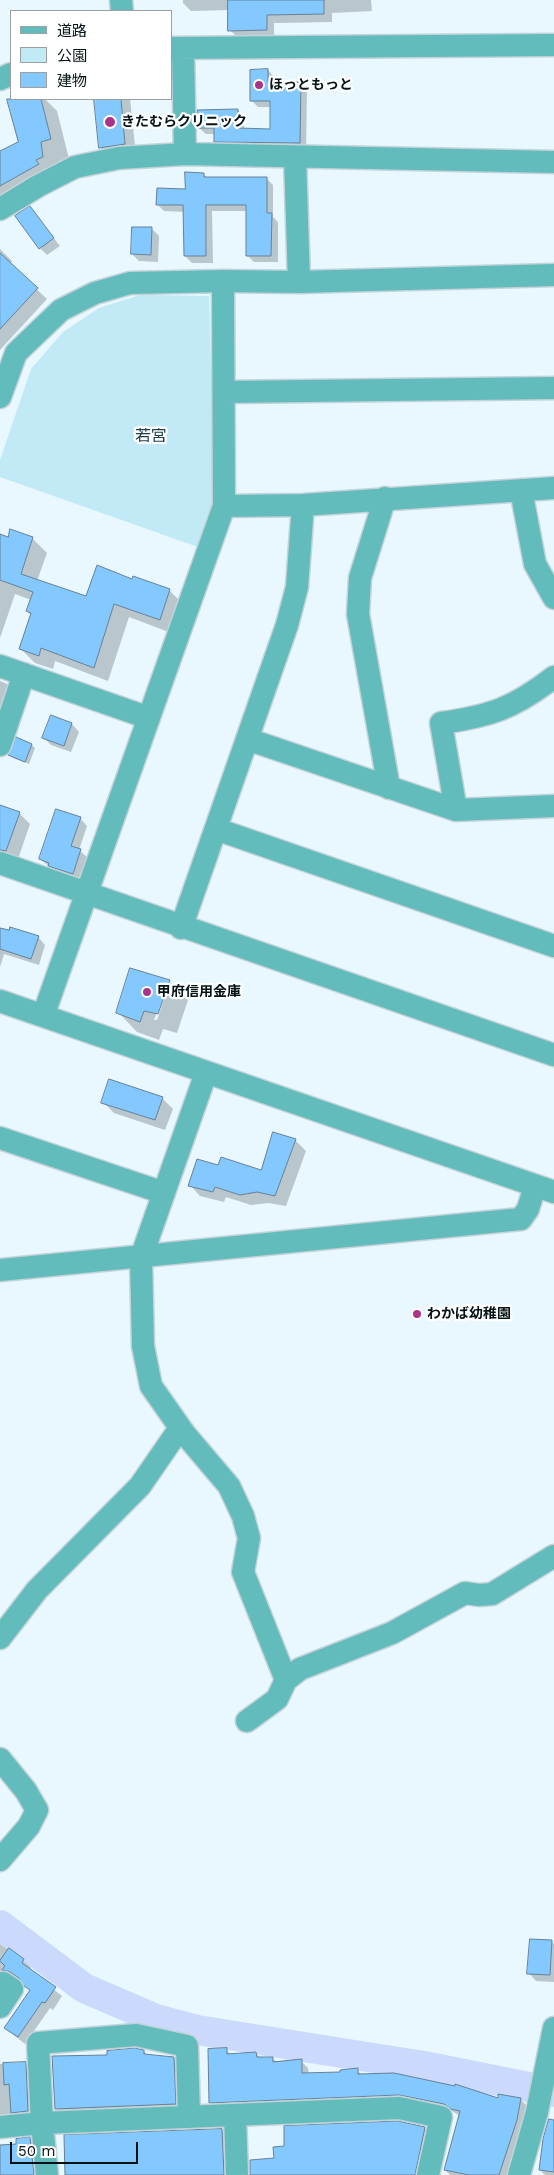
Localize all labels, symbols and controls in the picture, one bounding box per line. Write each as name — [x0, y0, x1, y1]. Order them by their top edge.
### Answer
legend — [10, 10, 172, 100]
text: 道路 — [57, 22, 87, 40]
text: 公園 — [57, 47, 87, 65]
text: 建物 — [57, 72, 87, 90]
place label: ほっともっと — [269, 77, 353, 93]
marker: ほっともっと — [253, 79, 265, 91]
place label: きたむらクリニック — [121, 114, 247, 130]
marker: きたむらクリニック — [103, 115, 117, 129]
district label: 若宮 — [135, 426, 167, 446]
place label: 甲府信用金庫 — [157, 984, 241, 1000]
marker: 甲府信用金庫 — [141, 986, 153, 998]
place label: わかば幼稚園 — [427, 1306, 511, 1322]
marker: わかば幼稚園 — [411, 1308, 423, 1320]
scale bar — [12, 2132, 140, 2164]
text: 50 m — [18, 2142, 55, 2160]

